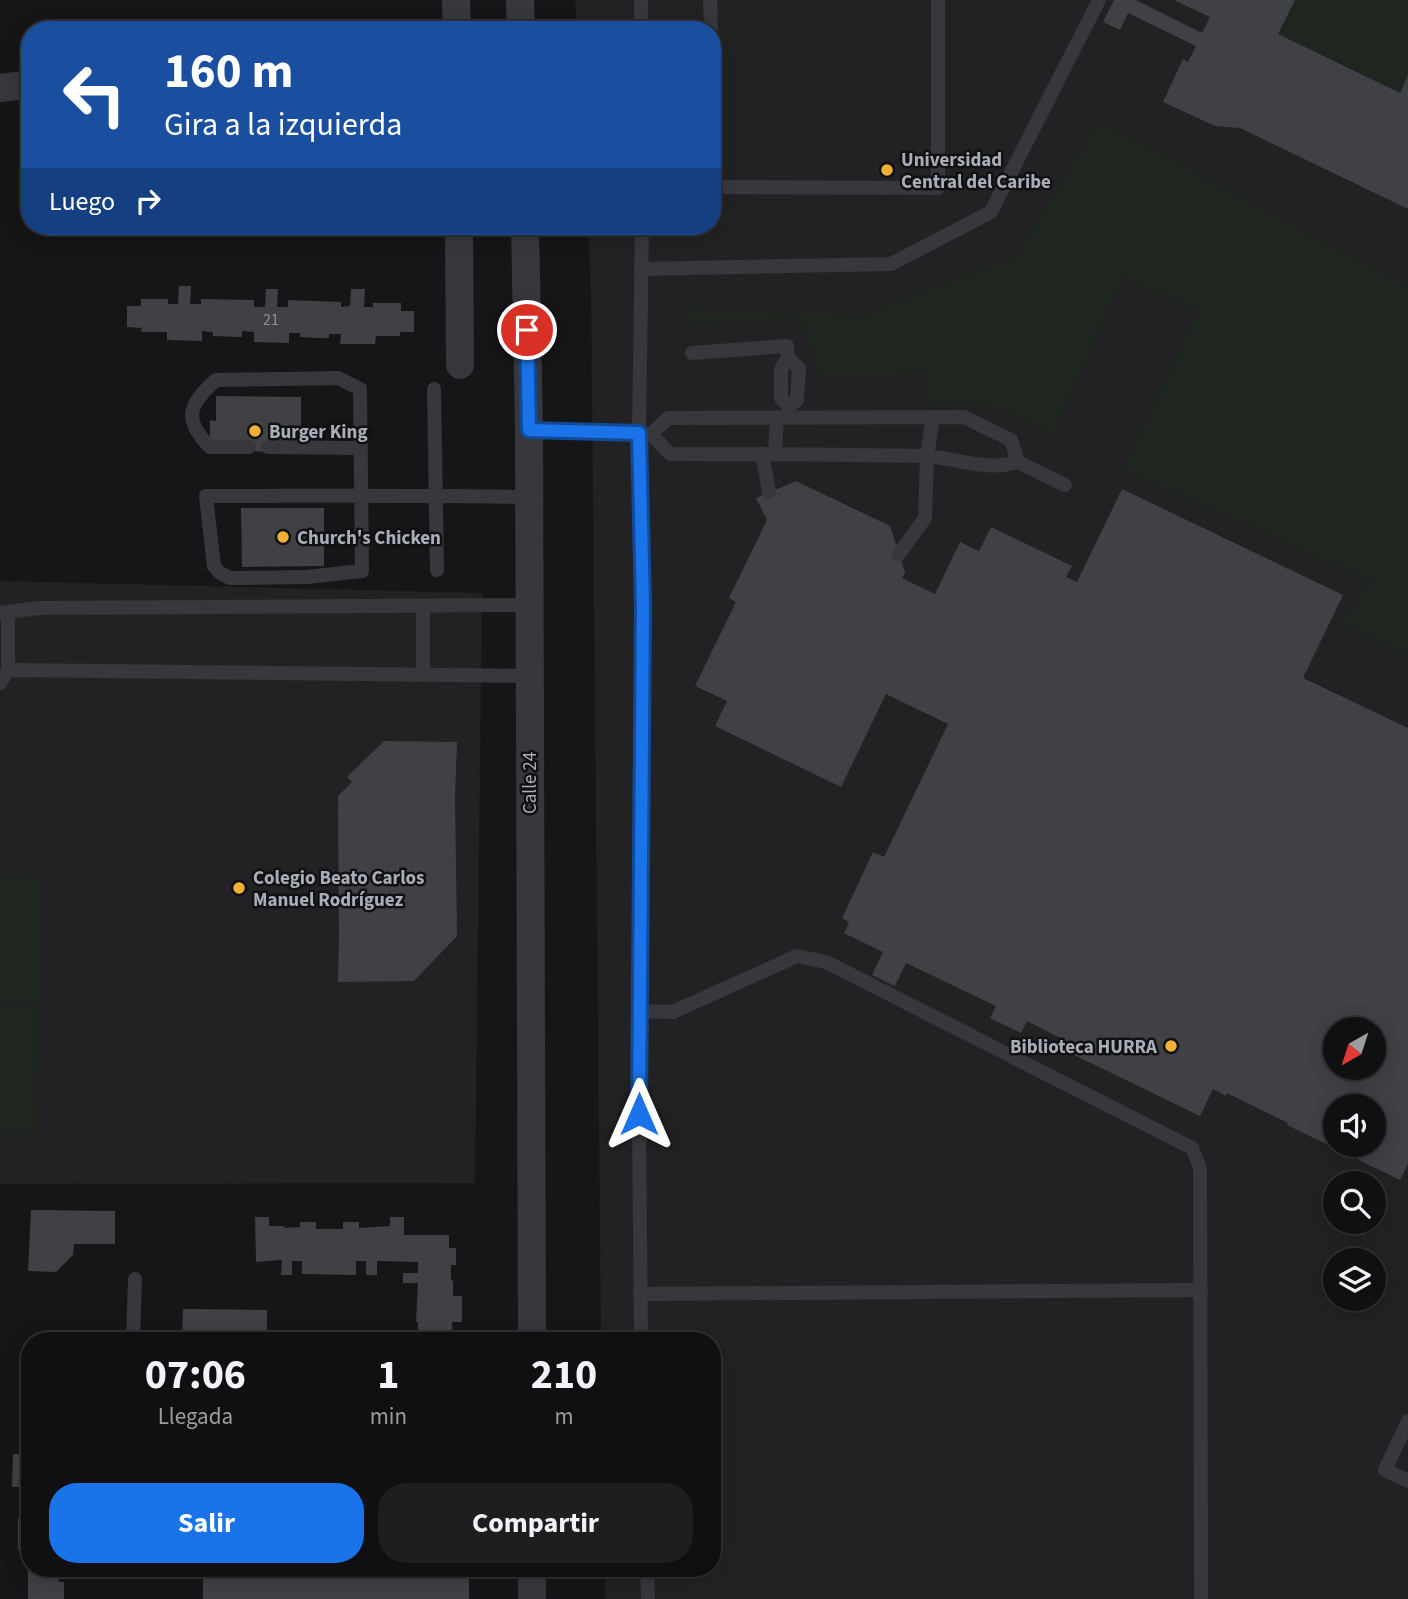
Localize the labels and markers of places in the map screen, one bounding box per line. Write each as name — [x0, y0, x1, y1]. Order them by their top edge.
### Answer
place label: Universidad Central del Caribe — [901, 147, 1051, 196]
marker: Universidad Central del Caribe — [879, 162, 895, 178]
pin — [497, 300, 557, 360]
place label: Burger King — [269, 419, 368, 446]
marker: Burger King — [247, 423, 263, 439]
place label: Church's Chicken — [297, 525, 441, 552]
marker: Church's Chicken — [275, 529, 291, 545]
place label: Colegio Beato Carlos Manuel Rodríguez — [253, 865, 424, 914]
marker: Colegio Beato Carlos Manuel Rodríguez — [231, 880, 247, 896]
place label: Biblioteca HURRA — [1010, 1034, 1157, 1061]
marker: Biblioteca HURRA — [1163, 1038, 1179, 1054]

